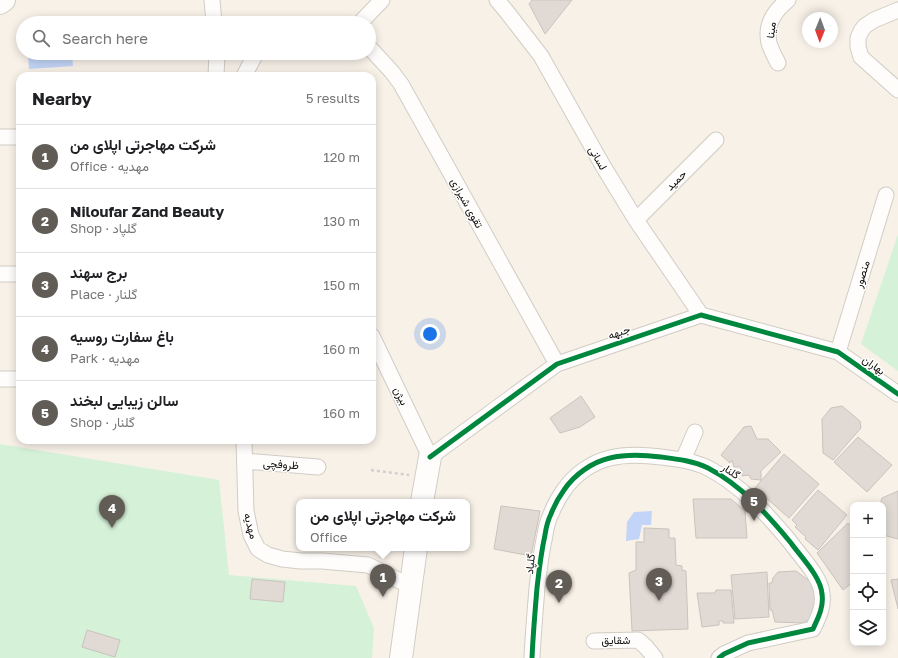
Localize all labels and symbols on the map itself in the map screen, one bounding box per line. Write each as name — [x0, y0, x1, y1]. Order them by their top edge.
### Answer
north arrow — [802, 12, 838, 48]
street label: مینا — [763, 21, 779, 39]
street label: لسانی — [586, 143, 610, 173]
street label: حمید — [663, 167, 689, 193]
street label: تقوی شیرازی — [448, 175, 487, 231]
street label: منصور — [851, 259, 873, 290]
street label: جبهه — [606, 322, 632, 342]
your location — [420, 324, 440, 344]
street label: بهاران — [860, 352, 888, 378]
street label: بیژن — [391, 384, 411, 408]
street label: ظروفچی — [263, 456, 299, 473]
street label: گلنار — [718, 459, 743, 482]
pin: 5 — [741, 488, 767, 521]
pin: 4 — [99, 495, 125, 528]
street label: مهدیه — [241, 511, 261, 541]
street label: گلپاد — [522, 553, 539, 575]
pin: 1 — [370, 564, 396, 597]
pin: 3 — [646, 568, 672, 601]
pin: 2 — [546, 570, 572, 603]
street label: شقایق — [601, 633, 631, 647]

